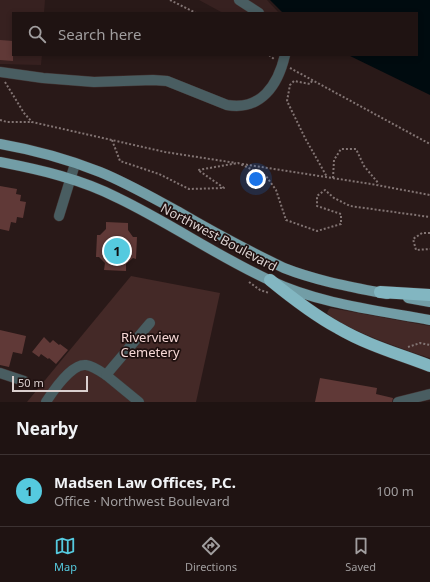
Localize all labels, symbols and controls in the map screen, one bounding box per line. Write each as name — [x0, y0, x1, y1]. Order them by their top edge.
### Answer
search box — [12, 12, 418, 56]
icon: search — [26, 23, 48, 45]
text: Search here — [58, 24, 141, 44]
your location — [246, 169, 266, 189]
street label: Northwest Boulevard — [158, 199, 280, 275]
pin: 1 — [104, 236, 130, 266]
park label: Riverview Cemetery — [120, 328, 180, 361]
scale bar — [12, 374, 88, 393]
text: 50 m — [18, 375, 44, 390]
text: Nearby — [16, 417, 78, 440]
text: Madsen Law Offices, P.C. — [54, 472, 236, 492]
text: 1 — [25, 482, 33, 500]
text: 100 m — [376, 482, 414, 500]
text: Office · Northwest Boulevard — [54, 492, 230, 510]
tab: Map — [54, 535, 77, 574]
tab: Directions — [185, 535, 237, 574]
tab: Saved — [345, 535, 376, 574]

